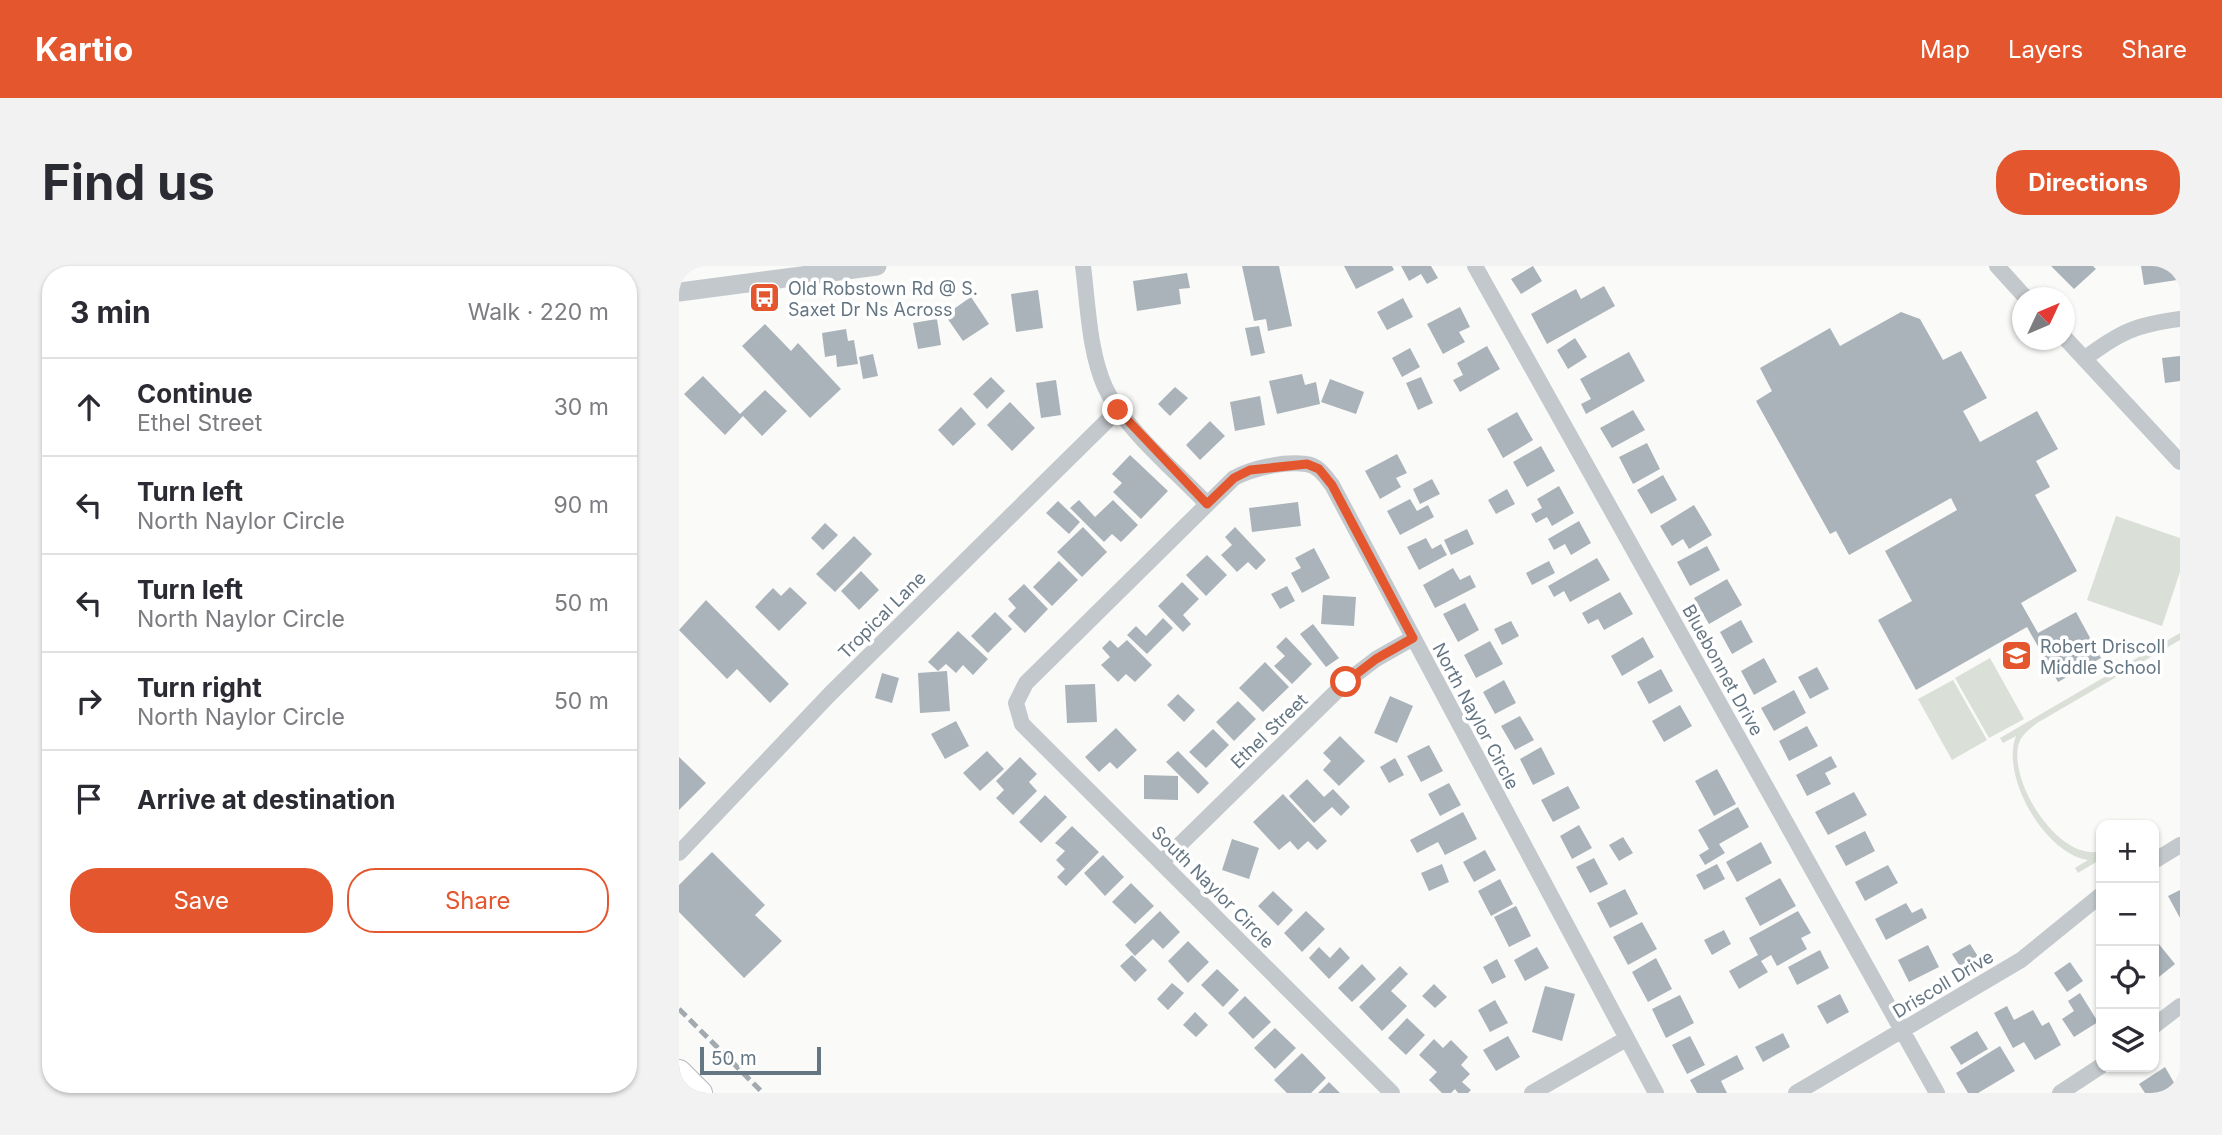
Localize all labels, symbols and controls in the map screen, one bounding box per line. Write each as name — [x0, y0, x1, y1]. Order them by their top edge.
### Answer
text: Kartio — [35, 29, 133, 69]
text: Map — [1920, 35, 1970, 64]
text: Layers — [2008, 35, 2083, 64]
text: Share — [2121, 35, 2187, 64]
button: Directions — [1996, 150, 2180, 215]
text: Find us — [42, 153, 215, 212]
place label: Old Robstown Rd @ S. Saxet Dr Ns Across — [788, 278, 978, 320]
bus stop icon: Old Robstown Rd @ S. Saxet Dr Ns Across — [748, 281, 782, 315]
north arrow — [2012, 287, 2075, 350]
text: 3 min — [70, 294, 151, 330]
text: Walk · 220 m — [468, 298, 609, 326]
text: Continue — [137, 378, 253, 409]
icon: ahead — [70, 388, 108, 426]
text: 30 m — [554, 393, 609, 421]
route end — [1102, 394, 1133, 425]
text: Ethel Street — [137, 409, 262, 437]
text: Turn left — [137, 476, 243, 507]
icon: left — [70, 486, 108, 524]
text: 90 m — [554, 491, 609, 519]
text: North Naylor Circle — [137, 507, 345, 535]
street label: Tropical Lane — [834, 567, 930, 663]
text: Turn left — [137, 574, 243, 605]
icon: left — [70, 584, 108, 622]
text: 50 m — [554, 589, 609, 617]
street label: Bluebonnet Drive — [1678, 601, 1768, 739]
text: North Naylor Circle — [137, 605, 345, 633]
place label: Robert Driscoll Middle School — [2040, 636, 2165, 678]
street label: North Naylor Circle — [1429, 639, 1523, 793]
school or university icon: Robert Driscoll Middle School — [2000, 639, 2034, 673]
route start — [1330, 666, 1361, 697]
text: Turn right — [137, 672, 262, 703]
icon: right — [70, 682, 108, 720]
text: 50 m — [554, 687, 609, 715]
street label: Ethel Street — [1226, 689, 1312, 773]
text: North Naylor Circle — [137, 703, 345, 731]
icon: arrive — [70, 780, 108, 818]
text: Arrive at destination — [137, 784, 396, 815]
map controls — [2096, 820, 2159, 1072]
button: + — [2096, 820, 2159, 883]
street label: South Naylor Circle — [1147, 821, 1279, 953]
button: Save — [70, 868, 333, 933]
button: Share — [347, 868, 609, 933]
button: − — [2096, 883, 2159, 946]
street label: Driscoll Drive — [1889, 946, 1997, 1022]
button: locate — [2096, 946, 2159, 1009]
button: layers — [2096, 1009, 2159, 1072]
scale bar — [700, 1044, 821, 1076]
text: 50 m — [711, 1047, 757, 1070]

